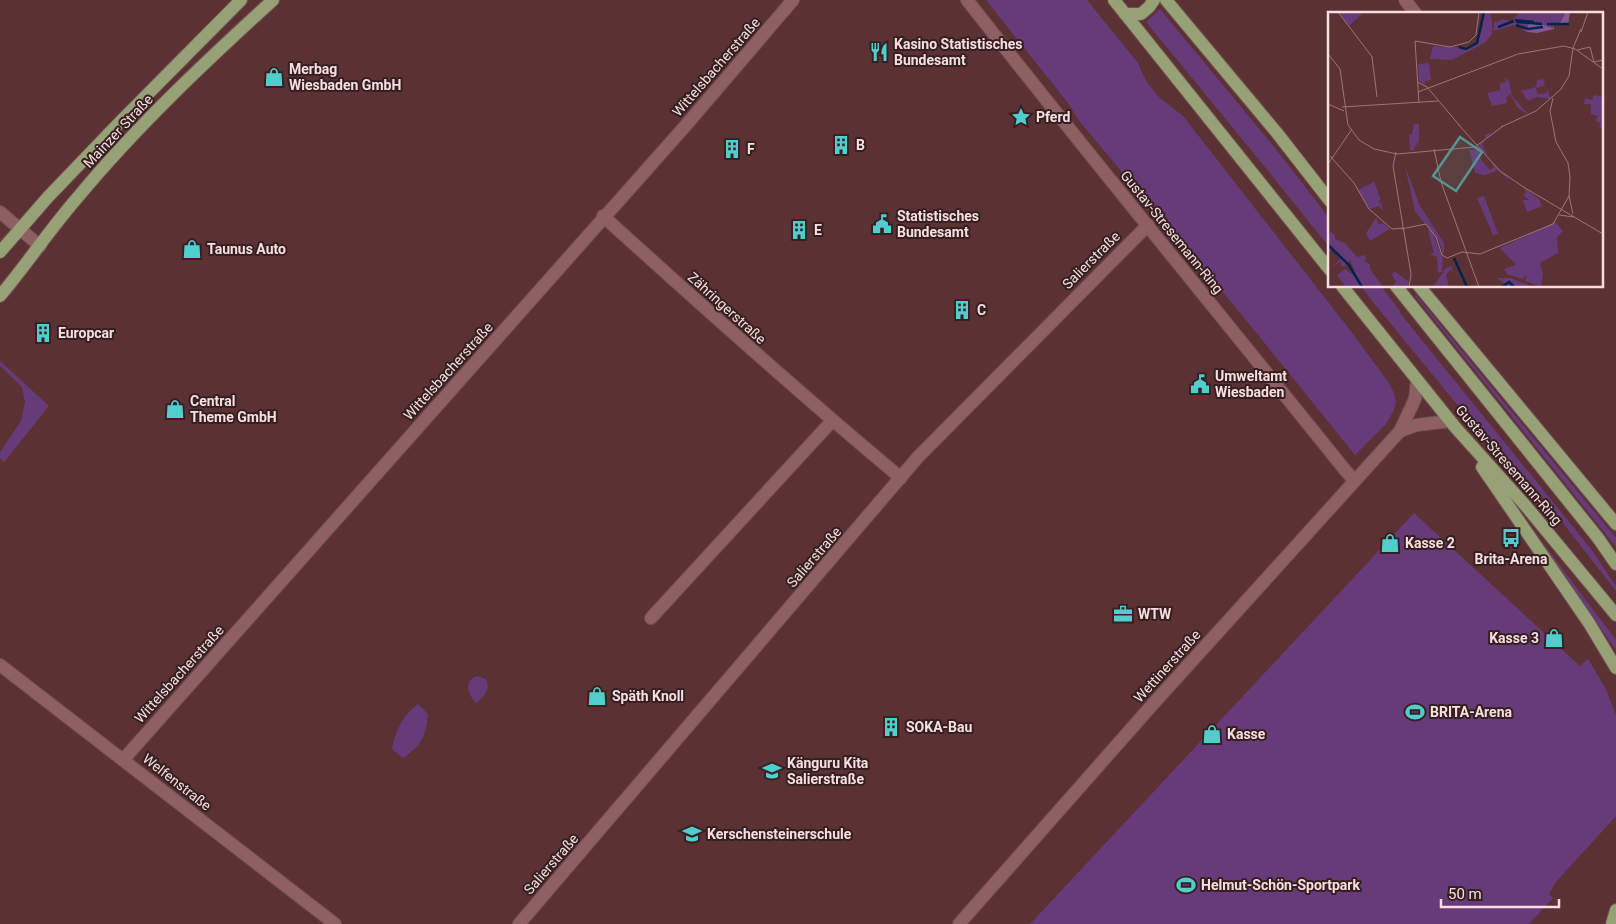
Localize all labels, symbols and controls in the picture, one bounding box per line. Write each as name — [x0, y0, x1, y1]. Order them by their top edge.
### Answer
inset map — [1328, 12, 1604, 288]
street label: Wittelsbacherstraße — [669, 14, 763, 120]
place label: Kasino Statistisches Bundesamt — [894, 36, 1023, 68]
restaurant icon: Kasino Statistisches Bundesamt — [868, 41, 890, 63]
place label: Merbag Wiesbaden GmbH — [289, 61, 401, 93]
shop icon: Merbag Wiesbaden GmbH — [263, 66, 285, 88]
street label: Mainzer Straße — [80, 91, 156, 171]
place icon: Pferd — [1010, 106, 1032, 128]
place label: Pferd — [1036, 109, 1070, 125]
building icon: B — [830, 134, 852, 156]
place label: B — [856, 137, 865, 153]
building icon: F — [721, 138, 743, 160]
place label: F — [747, 141, 755, 157]
street label: Gustav-Stresemann-Ring — [1117, 167, 1227, 297]
place label: Statistisches Bundesamt — [897, 208, 979, 240]
public building icon: Statistisches Bundesamt — [871, 213, 893, 235]
building icon: E — [788, 219, 810, 241]
place label: E — [814, 222, 822, 238]
street label: Salierstraße — [1059, 228, 1123, 292]
shop icon: Taunus Auto — [181, 238, 203, 260]
place label: Taunus Auto — [207, 241, 286, 257]
street label: Zähringerstraße — [685, 269, 769, 347]
building icon: C — [951, 299, 973, 321]
place label: C — [977, 302, 986, 318]
street label: Wittelsbacherstraße — [400, 319, 496, 423]
building icon: Europcar — [32, 322, 54, 344]
place label: Europcar — [58, 325, 114, 341]
place label: Umweltamt Wiesbaden — [1215, 368, 1287, 400]
public building icon: Umweltamt Wiesbaden — [1189, 373, 1211, 395]
place label: Central Theme GmbH — [190, 393, 277, 425]
shop icon: Central Theme GmbH — [164, 398, 186, 420]
street label: Gustav-Stresemann-Ring — [1453, 402, 1565, 528]
street label: Salierstraße — [784, 524, 844, 590]
bus stop icon: Brita-Arena — [1500, 527, 1522, 549]
shop icon: Kasse 2 — [1379, 532, 1401, 554]
place label: Kasse 2 — [1405, 535, 1455, 551]
place label: Brita-Arena — [1475, 551, 1548, 567]
office icon: WTW — [1112, 603, 1134, 625]
place label: WTW — [1138, 606, 1172, 622]
street label: Wittelsbacherstraße — [131, 622, 227, 726]
street label: Wettinerstraße — [1130, 627, 1204, 705]
shop icon: Kasse 3 — [1543, 627, 1565, 649]
place label: Kasse 3 — [1489, 630, 1539, 646]
shop icon: Späth Knoll — [586, 685, 608, 707]
place label: Späth Knoll — [612, 688, 684, 704]
sports icon: BRITA-Arena — [1404, 701, 1426, 723]
place label: BRITA-Arena — [1430, 704, 1512, 720]
building icon: SOKA-Bau — [880, 716, 902, 738]
place label: SOKA-Bau — [906, 719, 973, 735]
shop icon: Kasse — [1201, 723, 1223, 745]
place label: Kasse — [1227, 726, 1266, 742]
street label: Welfenstraße — [140, 750, 214, 814]
place label: Känguru Kita Salierstraße — [787, 755, 869, 787]
school or university icon: Känguru Kita Salierstraße — [761, 760, 783, 782]
school or university icon: Kerschensteinerschule — [681, 823, 703, 845]
place label: Kerschensteinerschule — [707, 826, 852, 842]
street label: Salierstraße — [521, 831, 581, 897]
sports icon: Helmut-Schön-Sportpark — [1175, 874, 1197, 896]
scale bar — [1441, 876, 1558, 908]
place label: Helmut-Schön-Sportpark — [1201, 877, 1360, 893]
text: 50 m — [1448, 885, 1482, 903]

